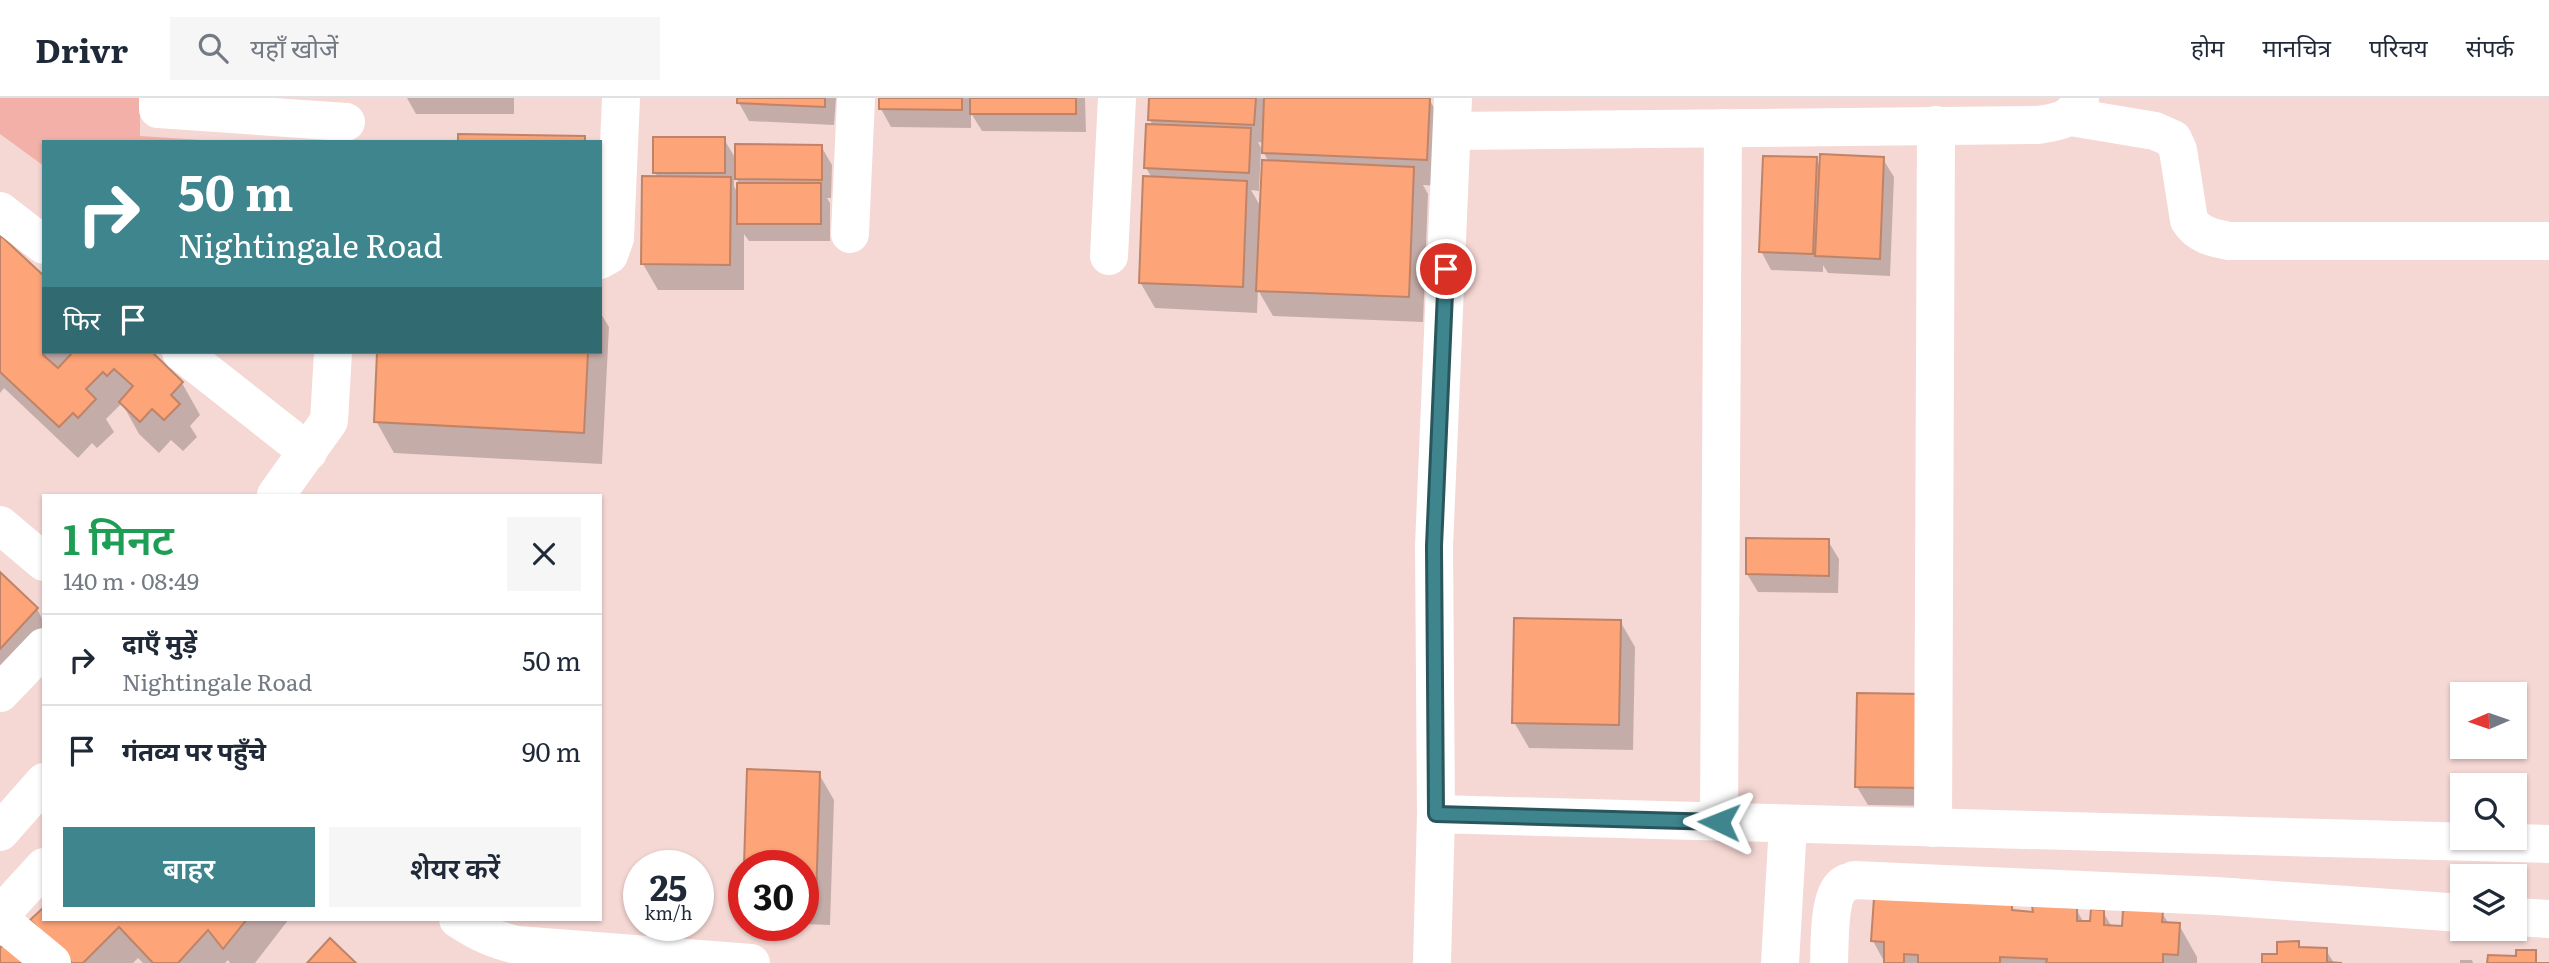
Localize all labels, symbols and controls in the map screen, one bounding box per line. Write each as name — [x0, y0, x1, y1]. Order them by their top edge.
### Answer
search box — [170, 17, 660, 80]
text: Drivr — [35, 24, 128, 73]
text: यहाँ खोजें — [250, 27, 338, 66]
icon: search — [194, 29, 232, 67]
text: होम — [2191, 29, 2224, 64]
text: मानचित्र — [2262, 29, 2331, 64]
text: परिचय — [2369, 29, 2428, 64]
text: संपर्क — [2466, 29, 2514, 64]
text: 50 m — [178, 153, 294, 226]
icon: right — [63, 168, 154, 259]
text: Nightingale Road — [178, 220, 443, 268]
pin — [1416, 239, 1476, 299]
icon: arrive — [1427, 250, 1465, 288]
text: फिर — [63, 299, 100, 338]
icon: arrive — [114, 301, 152, 339]
text: 1 मिनट — [63, 506, 174, 568]
button: close — [507, 517, 581, 591]
text: 140 m · 08:49 — [63, 563, 199, 597]
text: दाएँ मुड़ें — [122, 622, 197, 661]
text: 50 m — [522, 640, 581, 679]
icon: right — [63, 641, 101, 679]
text: Nightingale Road — [122, 664, 312, 698]
north arrow — [2450, 682, 2527, 760]
map controls — [2450, 682, 2527, 941]
text: गंतव्य पर पहुँचे — [122, 730, 266, 769]
text: 90 m — [522, 731, 581, 770]
icon: arrive — [63, 732, 101, 770]
button: search — [2450, 773, 2527, 850]
position arrow — [1682, 785, 1756, 859]
button: बाहर — [63, 827, 315, 907]
button: शेयर करें — [329, 827, 581, 907]
speed limit sign: 30 — [728, 850, 819, 941]
text: 25 — [650, 860, 687, 912]
button: layers — [2450, 864, 2527, 941]
text: km/h — [645, 899, 692, 926]

